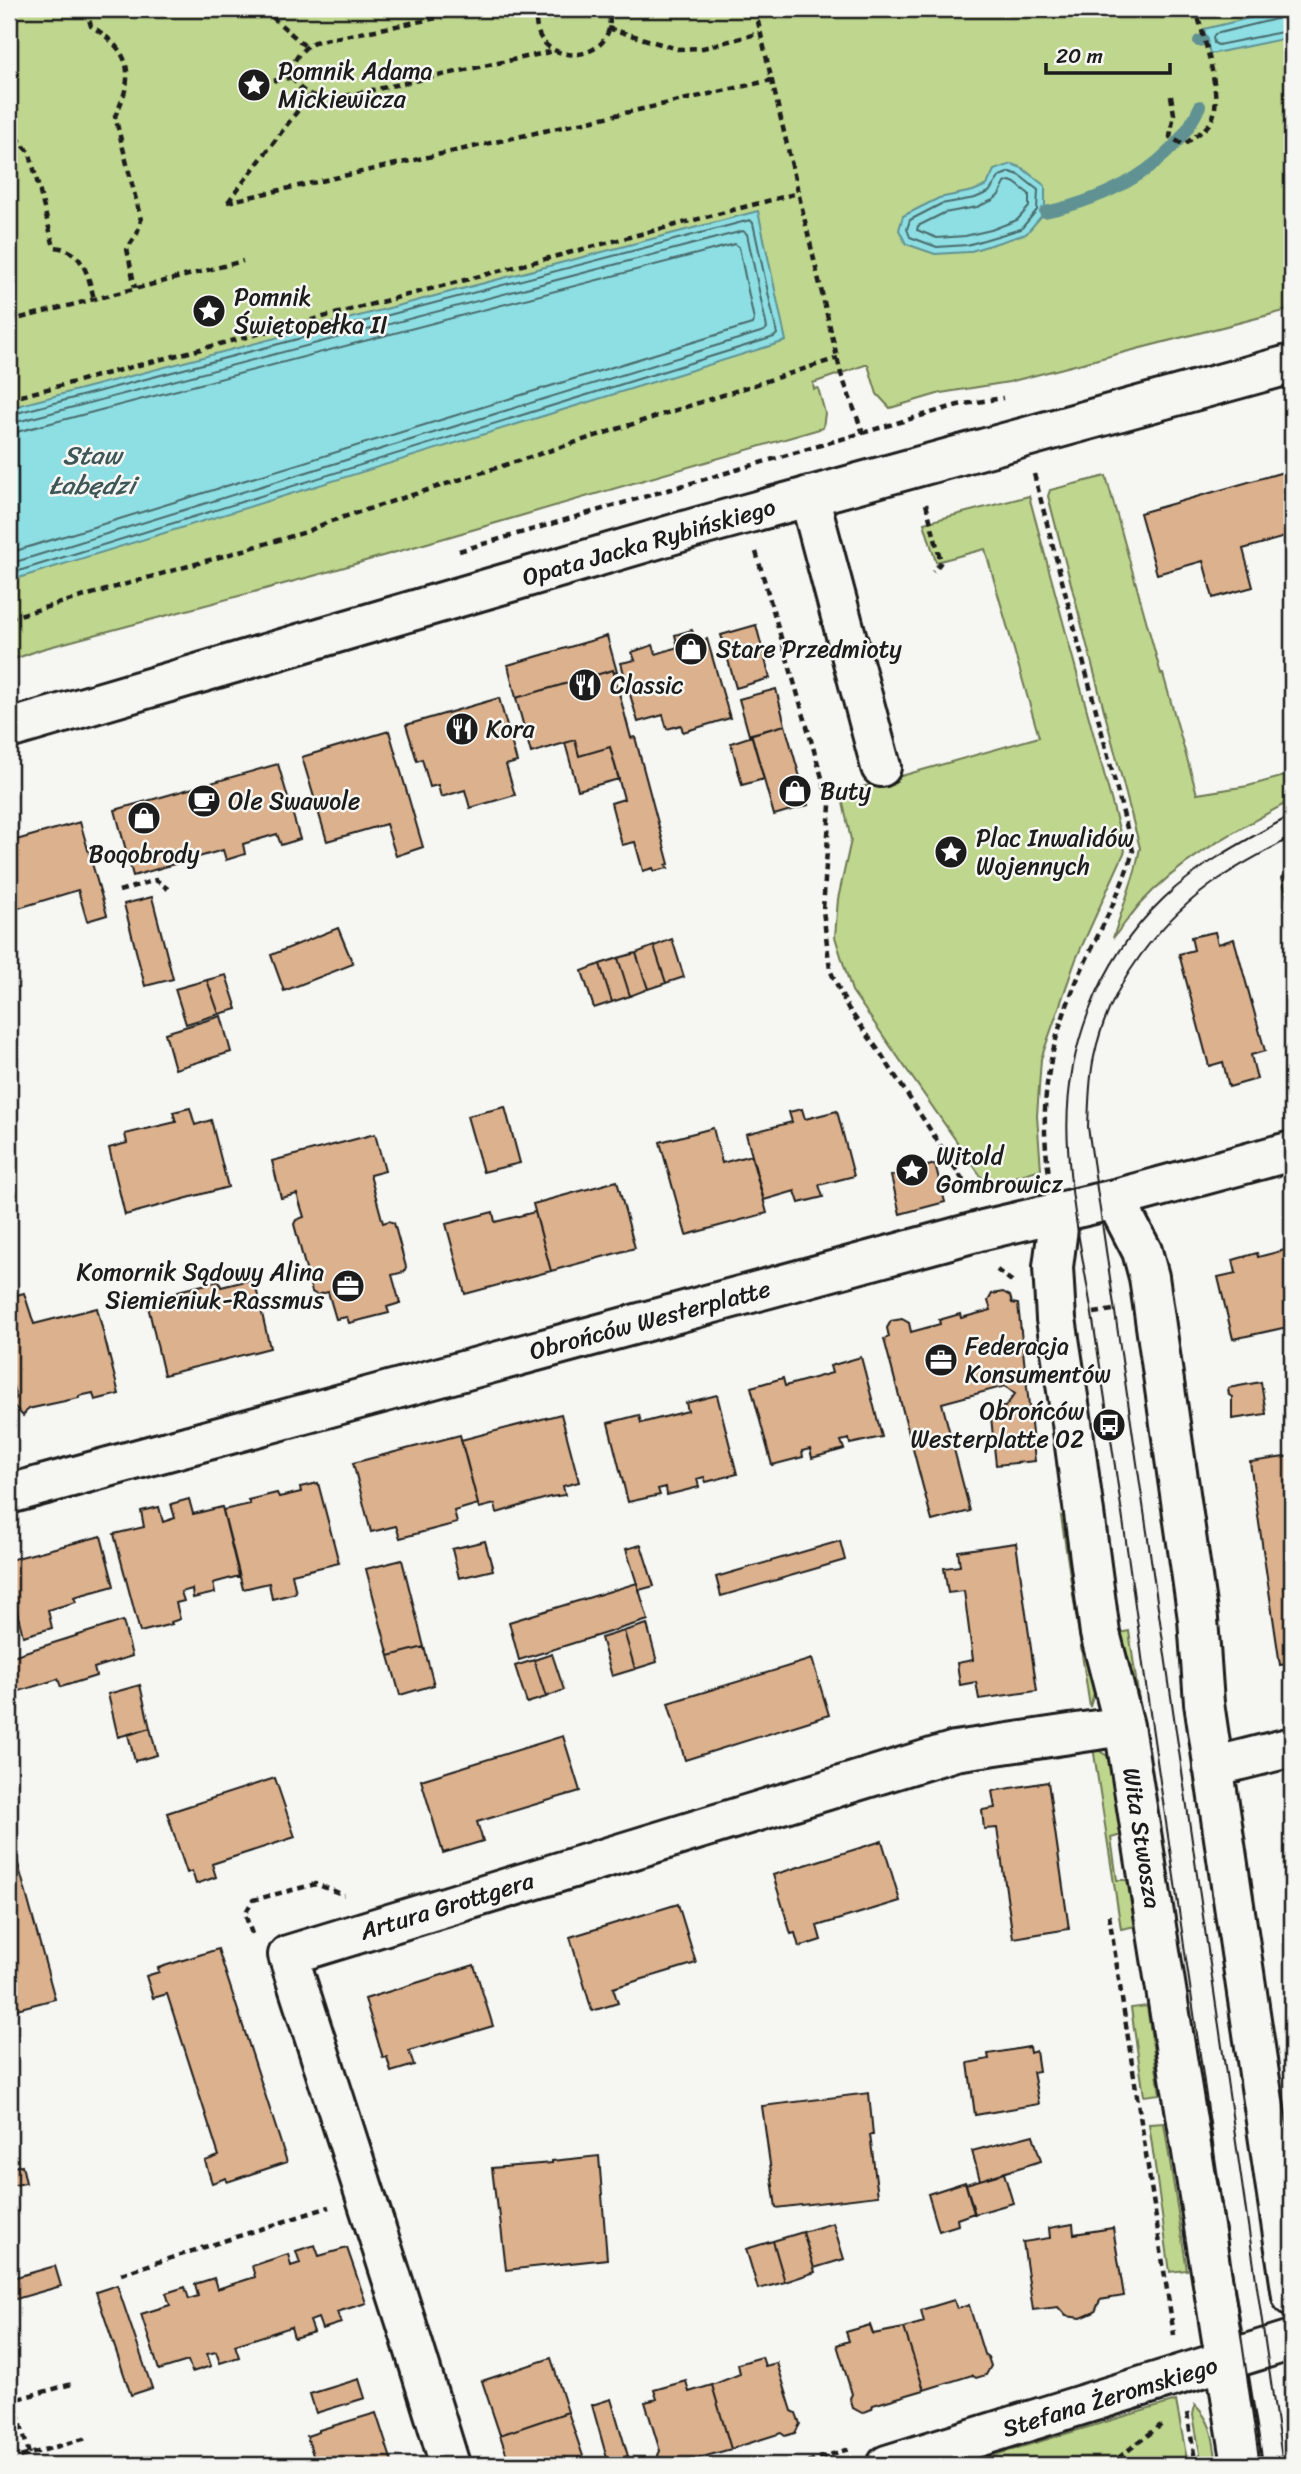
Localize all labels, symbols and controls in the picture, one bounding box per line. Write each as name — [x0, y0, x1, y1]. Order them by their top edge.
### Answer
scale bar — [1046, 32, 1170, 76]
text: 20 m — [1056, 37, 1103, 75]
place label: Pomnik Adama Mickiewicza — [278, 50, 433, 120]
place icon: Pomnik Adama Mickiewicza — [235, 66, 273, 104]
place label: Pomnik Świętopełka II — [234, 276, 388, 346]
place icon: Pomnik Świętopełka II — [190, 292, 228, 330]
water label: Staw Łabędzi — [49, 432, 140, 508]
street label: Opata Jacka Rybińskiego — [517, 486, 781, 598]
place label: Stare Przedmioty — [716, 628, 902, 670]
shop icon: Stare Przedmioty — [672, 630, 710, 668]
place label: Classic — [610, 664, 683, 706]
restaurant icon: Classic — [566, 666, 604, 704]
place label: Kora — [486, 708, 536, 750]
restaurant icon: Kora — [443, 710, 481, 748]
place label: Buty — [820, 770, 871, 812]
shop icon: Buty — [776, 772, 814, 810]
place label: Ole Swawole — [228, 780, 360, 822]
cafe icon: Ole Swawole — [185, 782, 223, 820]
shop icon: Boqobrody — [125, 799, 163, 837]
place label: Plac Inwalidów Wojennych — [976, 817, 1134, 887]
place label: Boqobrody — [89, 833, 200, 875]
place icon: Plac Inwalidów Wojennych — [932, 833, 970, 871]
place label: Witold Gombrowicz — [936, 1135, 1064, 1205]
place icon: Witold Gombrowicz — [893, 1151, 931, 1189]
place label: Komornik Sądowy Alina Siemieniuk-Rassmus — [77, 1251, 325, 1321]
office icon: Komornik Sądowy Alina Siemieniuk-Rassmus — [329, 1267, 367, 1305]
street label: Obrońców Westerplatte — [525, 1268, 775, 1372]
place label: Federacja Konsumentów — [965, 1325, 1111, 1395]
office icon: Federacja Konsumentów — [922, 1341, 960, 1379]
place label: Obrońców Westerplatte 02 — [910, 1390, 1084, 1460]
bus stop icon: Obrońców Westerplatte 02 — [1090, 1406, 1128, 1444]
street label: Wita Stwosza — [1110, 1764, 1174, 1912]
street label: Artura Grottgera — [354, 1859, 540, 1953]
street label: Stefana Żeromskiego — [997, 2344, 1223, 2450]

